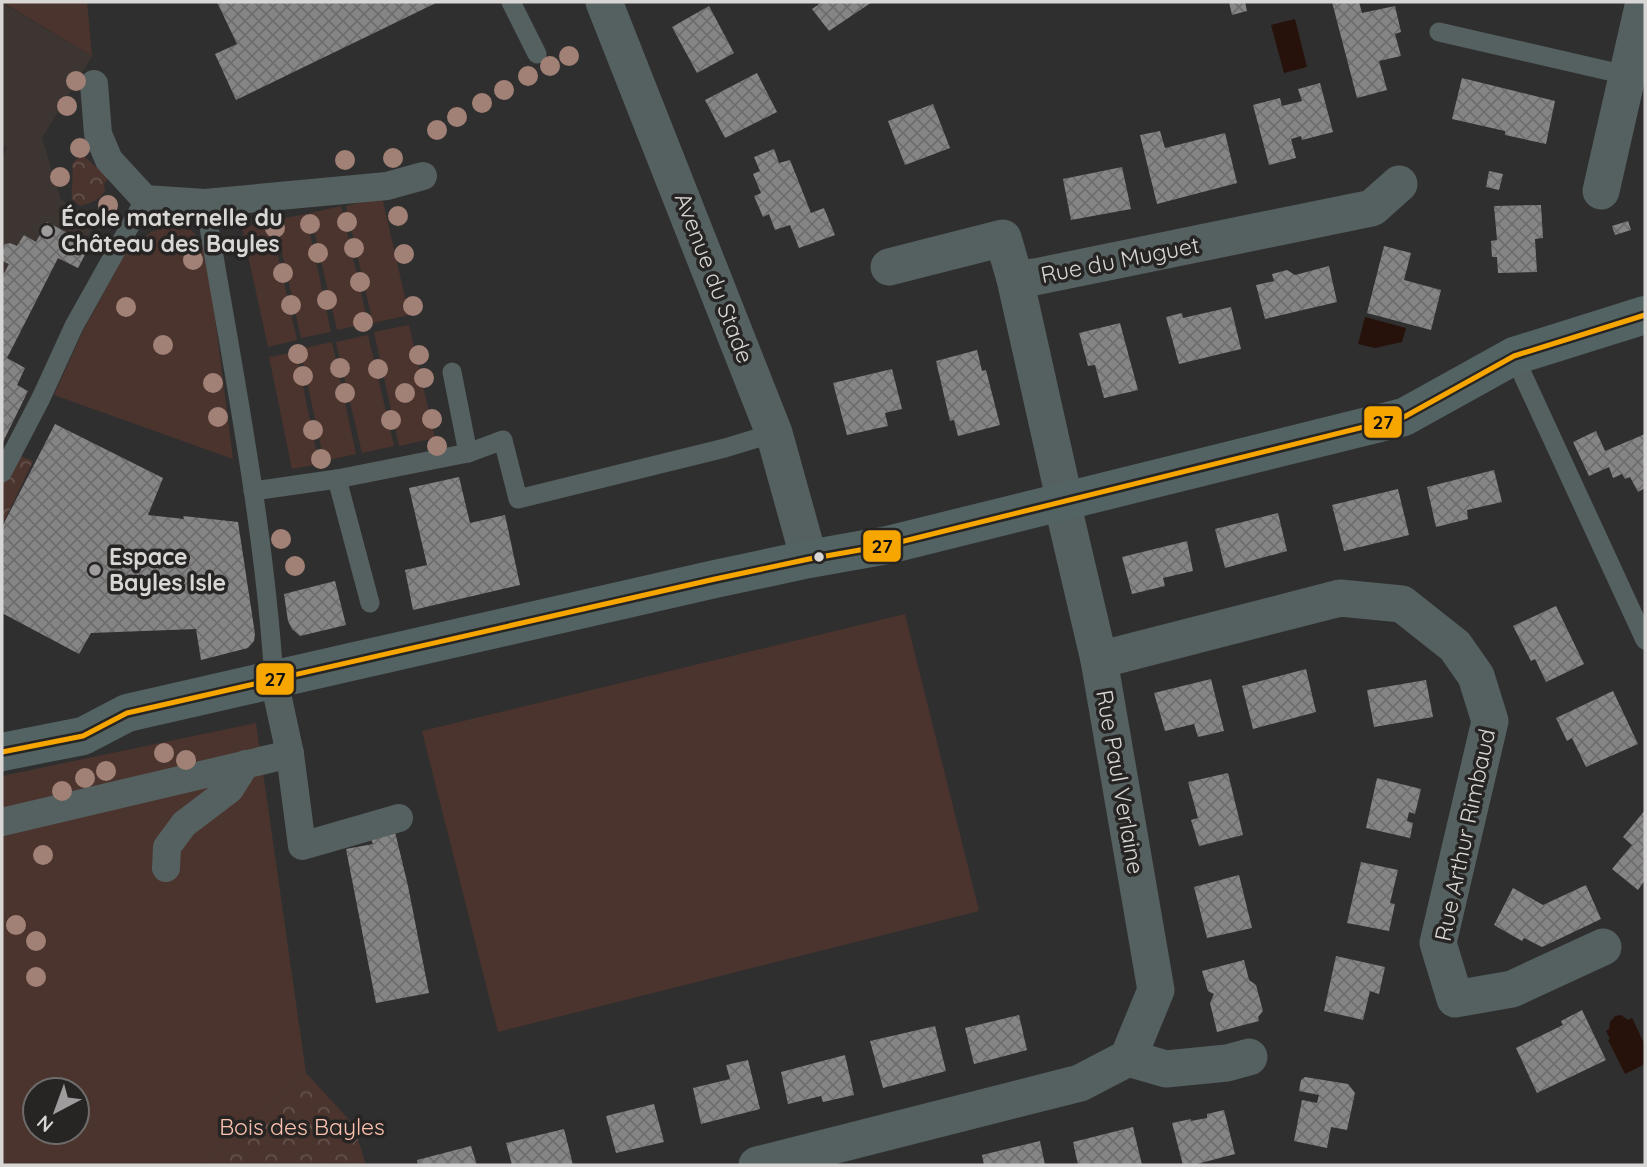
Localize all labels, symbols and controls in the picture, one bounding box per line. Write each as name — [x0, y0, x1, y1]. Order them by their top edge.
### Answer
street label: Avenue du Stade — [669, 189, 760, 367]
place label: École maternelle du Château des Bayles — [61, 203, 283, 258]
marker: École maternelle du Château des Bayles — [39, 223, 55, 239]
street label: Rue du Muguet — [1038, 230, 1202, 289]
line badge: 27 — [1363, 405, 1403, 439]
text: 27 — [1372, 410, 1394, 434]
line badge: 27 — [862, 529, 902, 563]
text: 27 — [871, 534, 893, 558]
place label: Espace Bayles Isle — [109, 542, 226, 597]
unlabelled marker — [812, 550, 826, 564]
marker: Espace Bayles Isle — [87, 562, 103, 578]
line badge: 27 — [255, 662, 295, 696]
text: 27 — [264, 667, 286, 691]
street label: Rue Paul Verlaine — [1090, 688, 1151, 876]
street label: Rue Arthur Rimbaud — [1428, 726, 1501, 944]
north arrow — [21, 1076, 91, 1146]
text: N — [32, 1110, 58, 1137]
park label: Bois des Bayles — [219, 1112, 385, 1141]

